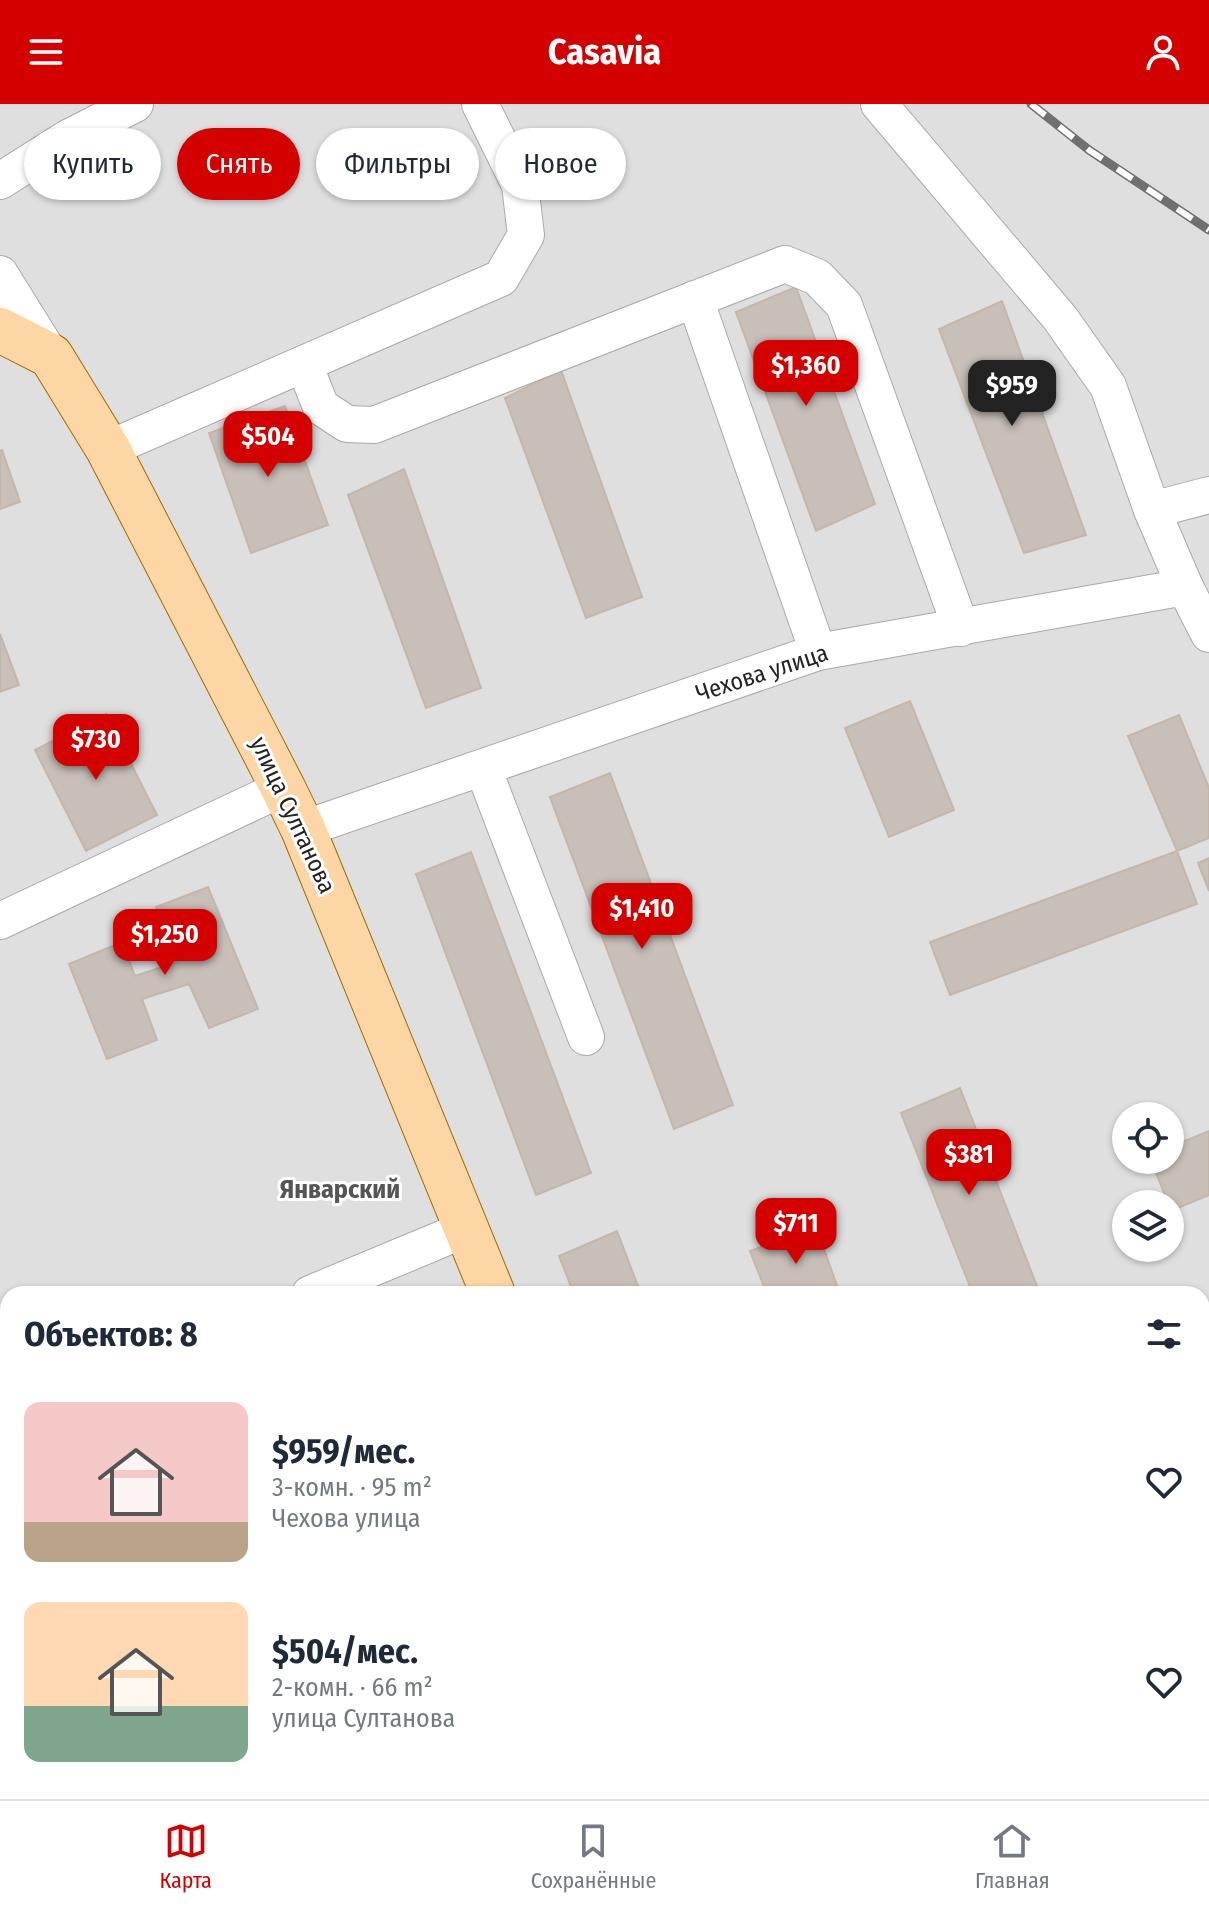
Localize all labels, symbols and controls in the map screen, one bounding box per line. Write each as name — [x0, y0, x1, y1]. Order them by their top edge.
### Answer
icon: menu — [24, 30, 68, 74]
text: Casavia — [548, 30, 661, 74]
icon: person — [1141, 30, 1185, 74]
chip: Купить — [24, 128, 161, 200]
chip: Снять — [177, 128, 300, 200]
chip: Фильтры — [316, 128, 479, 200]
chip: Новое — [495, 128, 626, 200]
pin: $1,360 — [741, 340, 871, 408]
text: $1,360 — [771, 350, 841, 381]
pin: $959 — [965, 360, 1059, 428]
text: $959 — [986, 370, 1038, 401]
pin: $504 — [221, 411, 315, 479]
text: $504 — [241, 421, 295, 452]
street label: Чехова улица — [692, 639, 832, 707]
pin: $730 — [49, 714, 143, 782]
text: $730 — [71, 724, 121, 755]
street label: улица Султанова — [245, 732, 341, 898]
pin: $1,410 — [577, 883, 707, 951]
text: $1,410 — [609, 893, 675, 924]
pin: $1,250 — [100, 909, 230, 977]
text: $1,250 — [131, 919, 199, 950]
map controls — [1112, 1102, 1184, 1262]
button: locate — [1112, 1102, 1184, 1174]
pin: $381 — [922, 1129, 1016, 1197]
text: $381 — [944, 1139, 994, 1170]
district label: Январский — [280, 1174, 400, 1205]
button: layers — [1112, 1190, 1184, 1262]
pin: $711 — [749, 1198, 843, 1266]
text: $711 — [773, 1208, 819, 1239]
icon: filters — [1142, 1312, 1186, 1356]
text: Объектов: 8 — [24, 1314, 198, 1355]
text: $959/мес. — [272, 1431, 415, 1472]
icon: home — [88, 1434, 184, 1530]
icon: heart — [1142, 1460, 1186, 1504]
text: 3-комн. · 95 m² — [272, 1472, 432, 1503]
text: Чехова улица — [272, 1503, 421, 1534]
text: $504/мес. — [272, 1631, 418, 1672]
icon: home — [88, 1634, 184, 1730]
icon: heart — [1142, 1660, 1186, 1704]
text: 2-комн. · 66 m² — [272, 1672, 433, 1703]
text: улица Султанова — [272, 1703, 455, 1734]
tab: Карта — [159, 1819, 212, 1894]
tab: Сохранённые — [531, 1819, 656, 1894]
tab: Главная — [975, 1819, 1050, 1894]

